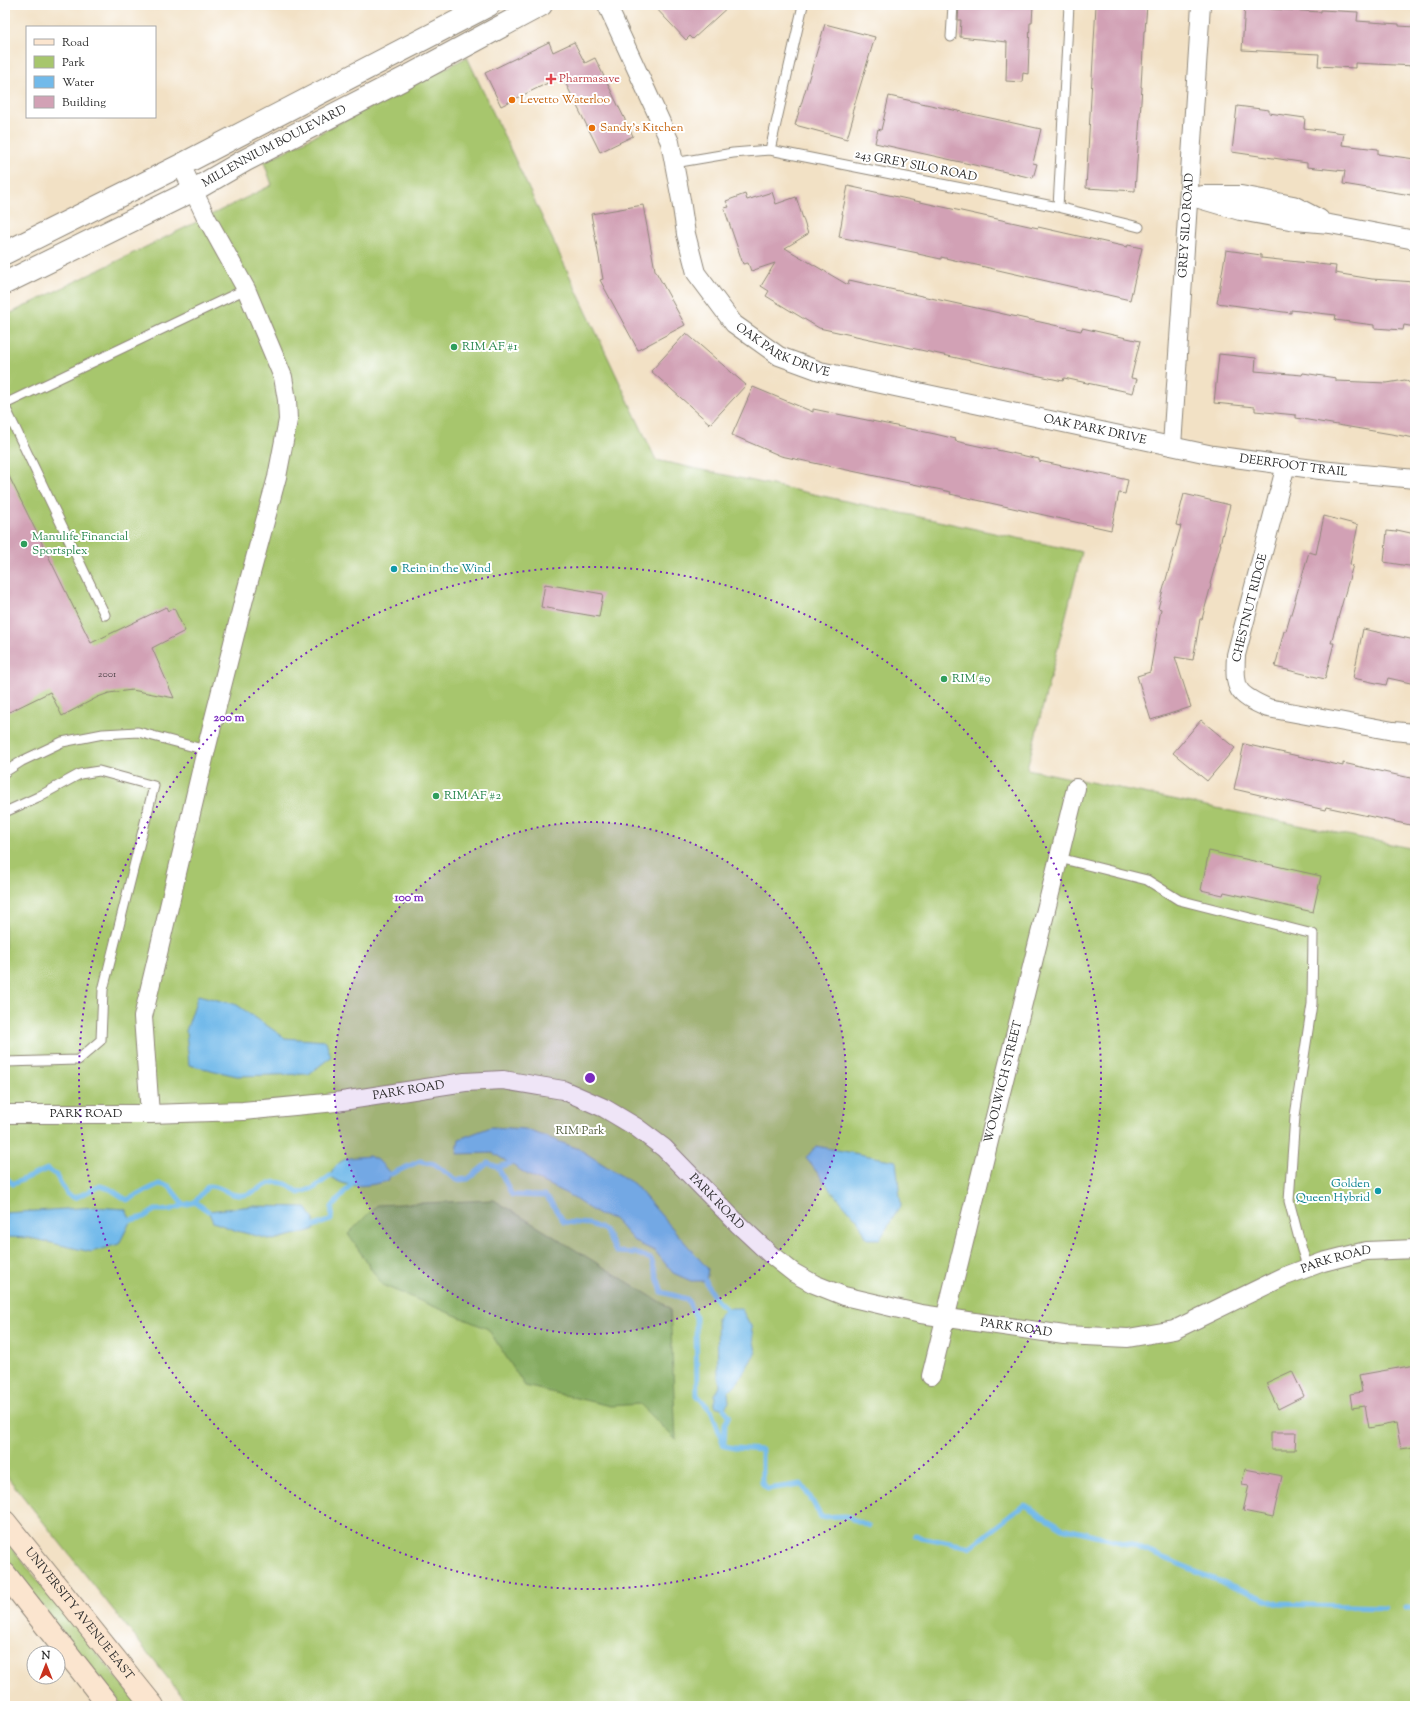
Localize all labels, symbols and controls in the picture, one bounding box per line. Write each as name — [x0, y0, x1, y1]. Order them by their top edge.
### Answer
legend — [26, 26, 156, 118]
text: Road — [62, 34, 89, 52]
text: Park — [62, 54, 85, 72]
place label: Pharmasave — [559, 70, 620, 88]
text: Water — [62, 74, 95, 92]
marker: Pharmasave — [546, 74, 556, 84]
place label: Levetto Waterloo — [520, 91, 610, 109]
text: Building — [62, 94, 106, 112]
marker: Levetto Waterloo — [507, 95, 517, 105]
street label: MILLENNIUM BOULEVARD — [199, 101, 350, 192]
place label: Sandy's Kitchen — [600, 119, 684, 137]
marker: Sandy's Kitchen — [587, 123, 597, 133]
street label: 243 GREY SILO ROAD — [853, 145, 979, 187]
street label: GREY SILO ROAD — [1174, 172, 1199, 279]
street label: OAK PARK DRIVE — [732, 319, 832, 382]
place label: RIM AF #1 — [462, 338, 518, 356]
marker: RIM AF #1 — [449, 342, 459, 352]
street label: OAK PARK DRIVE — [1042, 410, 1149, 450]
street label: DEERFOOT TRAIL — [1238, 450, 1348, 482]
place label: Manulife Financial Sportsplex — [32, 528, 129, 560]
marker: Manulife Financial Sportsplex — [19, 539, 29, 549]
street label: CHESTNUT RIDGE — [1228, 551, 1272, 664]
place label: Rein in the Wind — [402, 560, 491, 578]
marker: Rein in the Wind — [389, 564, 399, 574]
house number: 2001 — [98, 667, 117, 682]
place label: RIM #9 — [952, 670, 991, 688]
marker: RIM #9 — [939, 674, 949, 684]
text: 200 m — [214, 709, 244, 727]
place label: RIM AF #2 — [444, 787, 501, 805]
marker: RIM AF #2 — [431, 791, 441, 801]
text: 100 m — [393, 889, 424, 907]
street label: WOOLWICH STREET — [980, 1018, 1027, 1145]
centre of rings — [583, 1071, 597, 1085]
street label: PARK ROAD — [371, 1076, 446, 1105]
street label: PARK ROAD — [50, 1105, 122, 1123]
park label: RIM Park — [555, 1122, 605, 1140]
street label: PARK ROAD — [685, 1170, 748, 1234]
place label: Golden Queen Hybrid — [1296, 1175, 1370, 1207]
marker: Golden Queen Hybrid — [1373, 1186, 1383, 1196]
street label: PARK ROAD — [1298, 1242, 1371, 1279]
street label: PARK ROAD — [979, 1314, 1053, 1342]
street label: UNIVERSITY AVENUE EAST — [21, 1545, 137, 1683]
north arrow — [26, 1645, 66, 1685]

